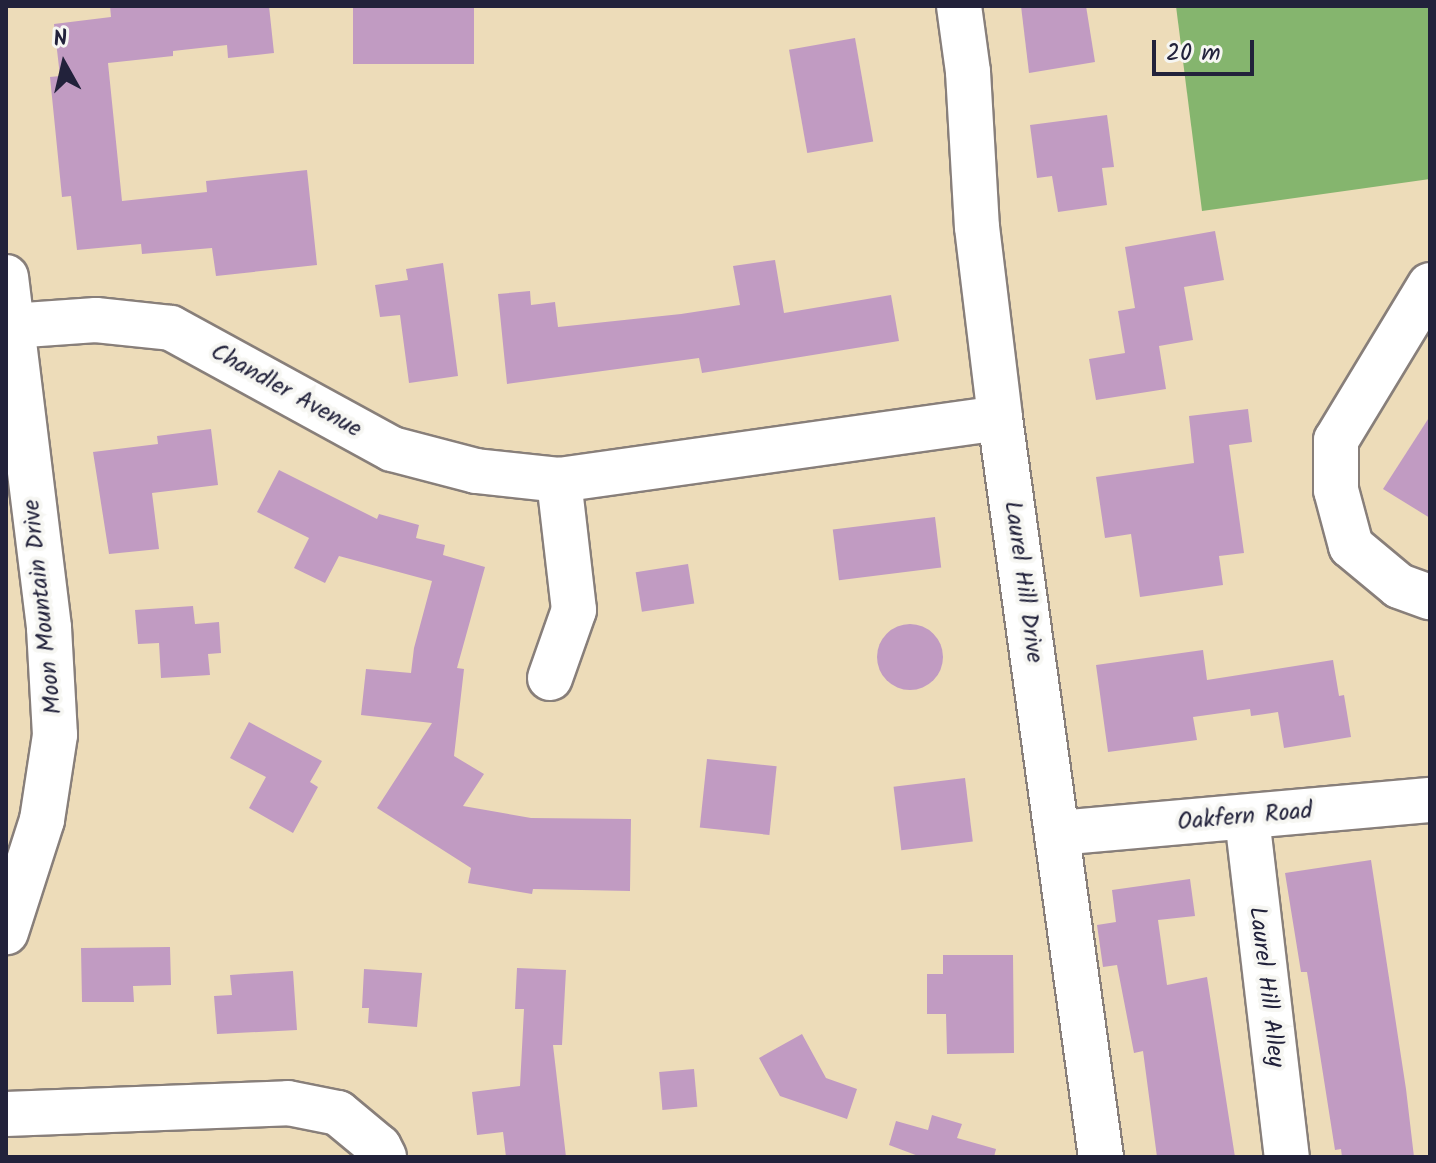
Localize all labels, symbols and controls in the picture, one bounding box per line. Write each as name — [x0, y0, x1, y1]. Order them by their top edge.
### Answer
text: N — [51, 21, 70, 58]
north arrow — [24, 24, 104, 104]
scale bar — [1156, 24, 1258, 74]
text: 20 m — [1166, 34, 1221, 73]
street label: Chandler Avenue — [205, 338, 367, 444]
street label: Moon Mountain Drive — [17, 498, 69, 716]
street label: Laurel Hill Drive — [997, 499, 1049, 665]
street label: Oakfern Road — [1176, 797, 1314, 837]
street label: Laurel Hill Alley — [1242, 905, 1290, 1069]

